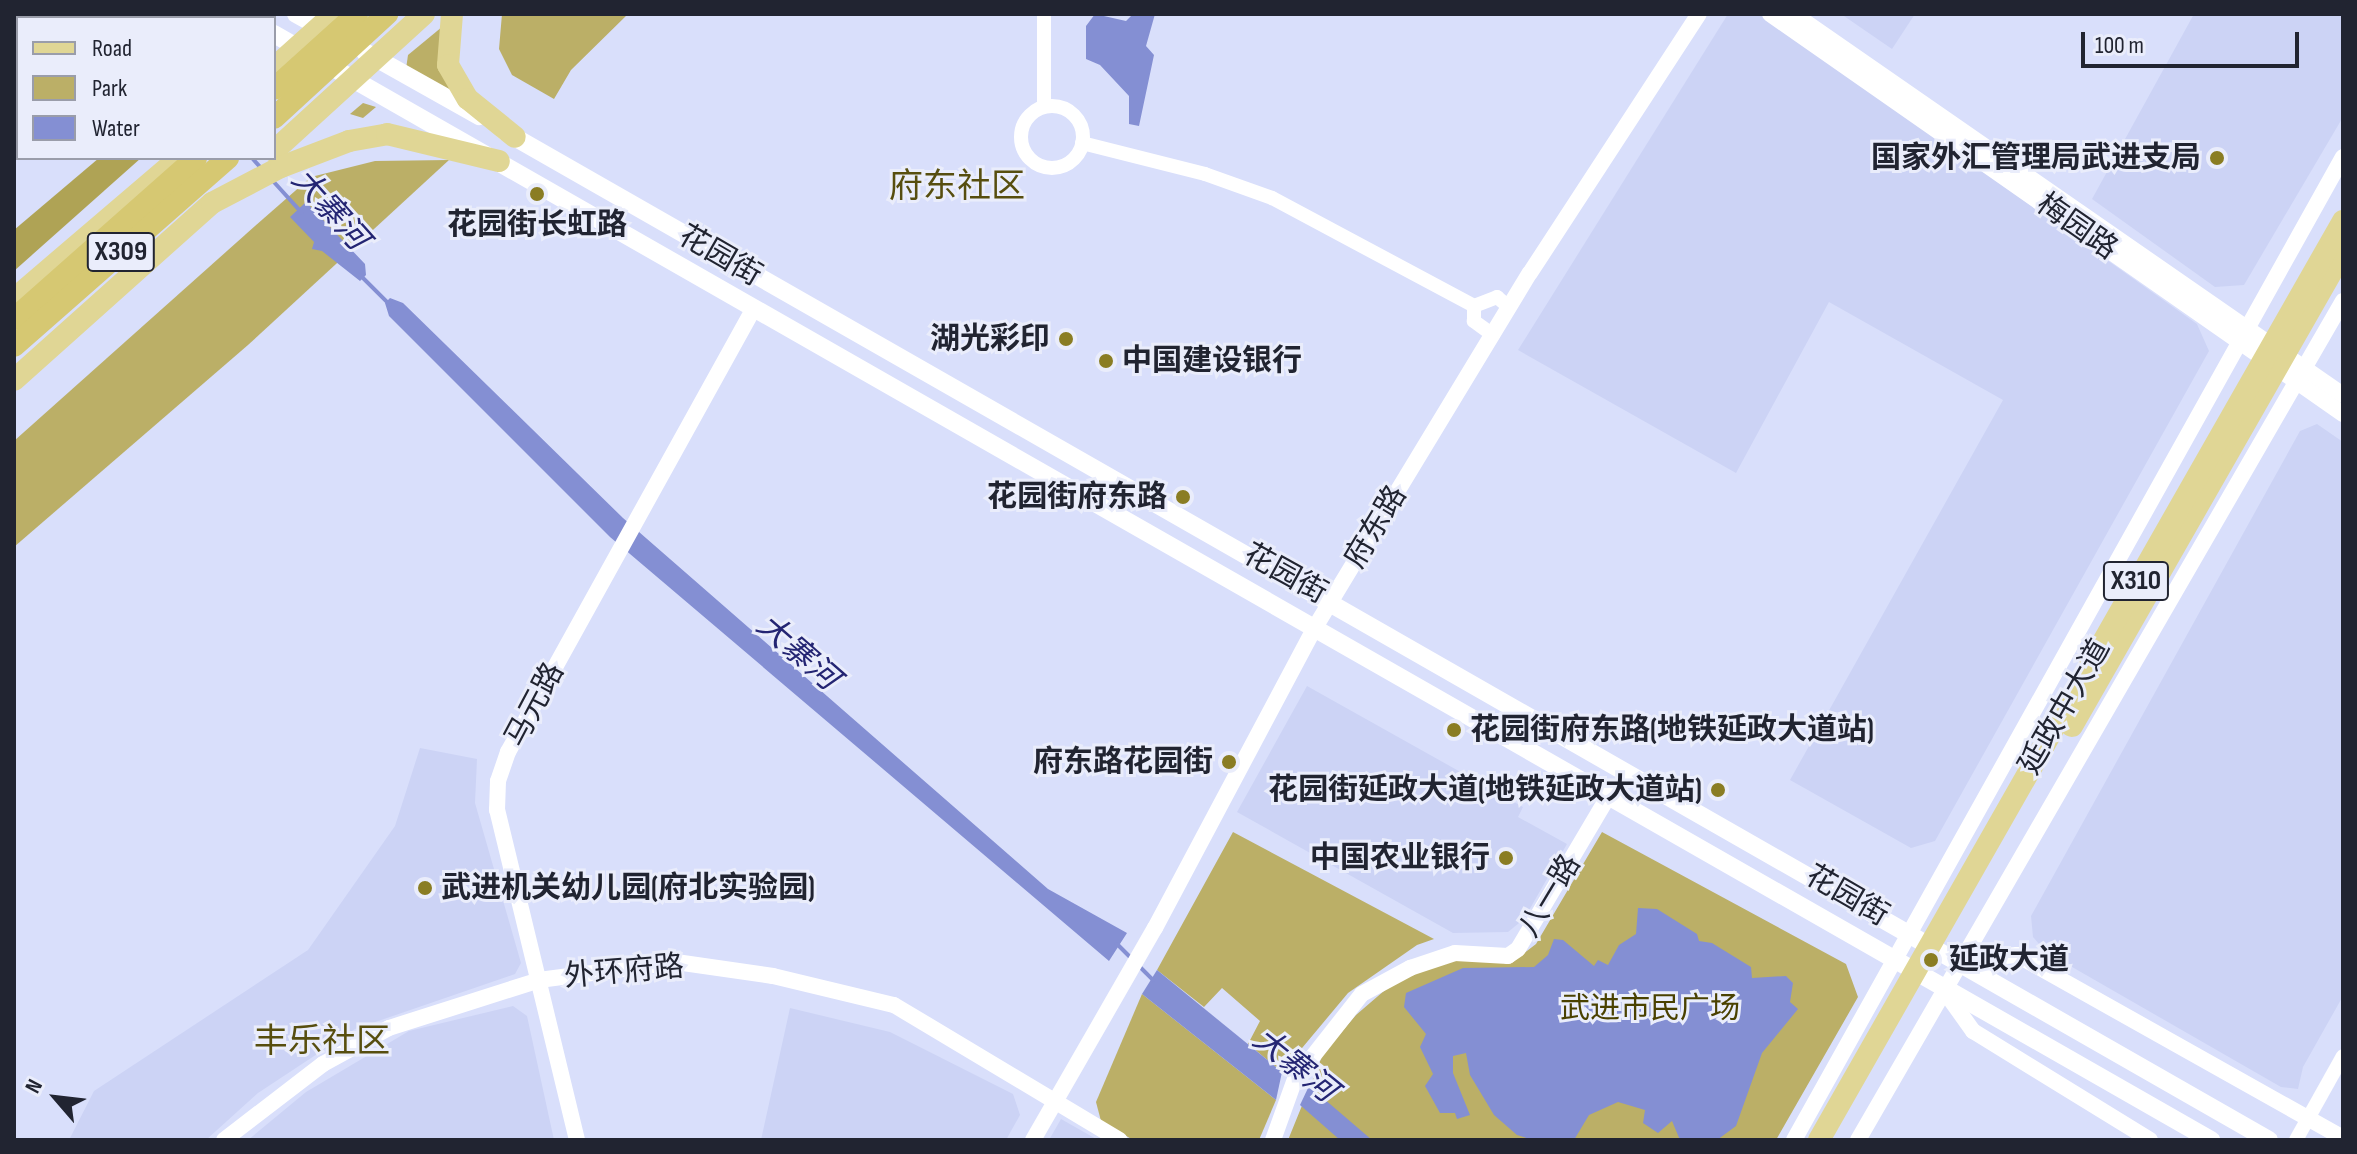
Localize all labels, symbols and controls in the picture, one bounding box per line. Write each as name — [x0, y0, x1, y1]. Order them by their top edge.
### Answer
legend — [16, 16, 276, 160]
scale bar — [2085, 16, 2303, 66]
text: 100 m — [2095, 31, 2144, 60]
text: Road — [92, 34, 132, 63]
text: Park — [92, 74, 127, 103]
text: Water — [92, 114, 140, 143]
place label: 国家外汇管理局武进支局 — [1871, 140, 2201, 176]
marker: 国家外汇管理局武进支局 — [2208, 149, 2226, 167]
water label: 大寨河 — [283, 161, 375, 259]
district label: 府东社区 — [889, 167, 1025, 207]
marker: 花园街长虹路 — [528, 185, 546, 203]
street label: 梅园路 — [2030, 186, 2124, 268]
place label: 花园街长虹路 — [447, 207, 627, 243]
street label: 花园街 — [672, 218, 768, 294]
road number: X309 — [85, 228, 157, 276]
place label: 湖光彩印 — [930, 321, 1050, 357]
marker: 湖光彩印 — [1057, 330, 1075, 348]
place label: 中国建设银行 — [1122, 343, 1302, 379]
marker: 中国建设银行 — [1097, 352, 1115, 370]
place label: 花园街府东路 — [987, 479, 1167, 515]
street label: 府东路 — [1337, 479, 1415, 575]
marker: 花园街府东路 — [1174, 488, 1192, 506]
street label: 花园街 — [1237, 536, 1333, 612]
road number: X310 — [2102, 557, 2170, 605]
water label: 大寨河 — [748, 607, 846, 699]
street label: 延政中大道 — [2012, 633, 2118, 781]
street label: 马元路 — [498, 657, 572, 753]
place label: 花园街府东路(地铁延政大道站) — [1470, 712, 1874, 748]
marker: 花园街府东路(地铁延政大道站) — [1445, 721, 1463, 739]
place label: 府东路花园街 — [1033, 744, 1213, 780]
marker: 府东路花园街 — [1220, 753, 1238, 771]
place label: 花园街延政大道(地铁延政大道站) — [1268, 772, 1702, 808]
marker: 花园街延政大道(地铁延政大道站) — [1709, 781, 1727, 799]
place label: 中国农业银行 — [1310, 840, 1490, 876]
street label: 八一路 — [1511, 848, 1589, 944]
marker: 中国农业银行 — [1497, 849, 1515, 867]
street label: 花园街 — [1799, 858, 1895, 934]
place label: 武进机关幼儿园(府北实验园) — [441, 870, 815, 906]
marker: 武进机关幼儿园(府北实验园) — [416, 879, 434, 897]
place label: 延政大道 — [1949, 942, 2069, 978]
street label: 外环府路 — [563, 949, 685, 995]
marker: 延政大道 — [1920, 949, 1942, 971]
park label: 武进市民广场 — [1560, 991, 1740, 1027]
water label: 大寨河 — [1245, 1021, 1343, 1111]
district label: 丰乐社区 — [254, 1022, 390, 1062]
north arrow — [16, 1058, 96, 1138]
text: N — [20, 1075, 49, 1098]

